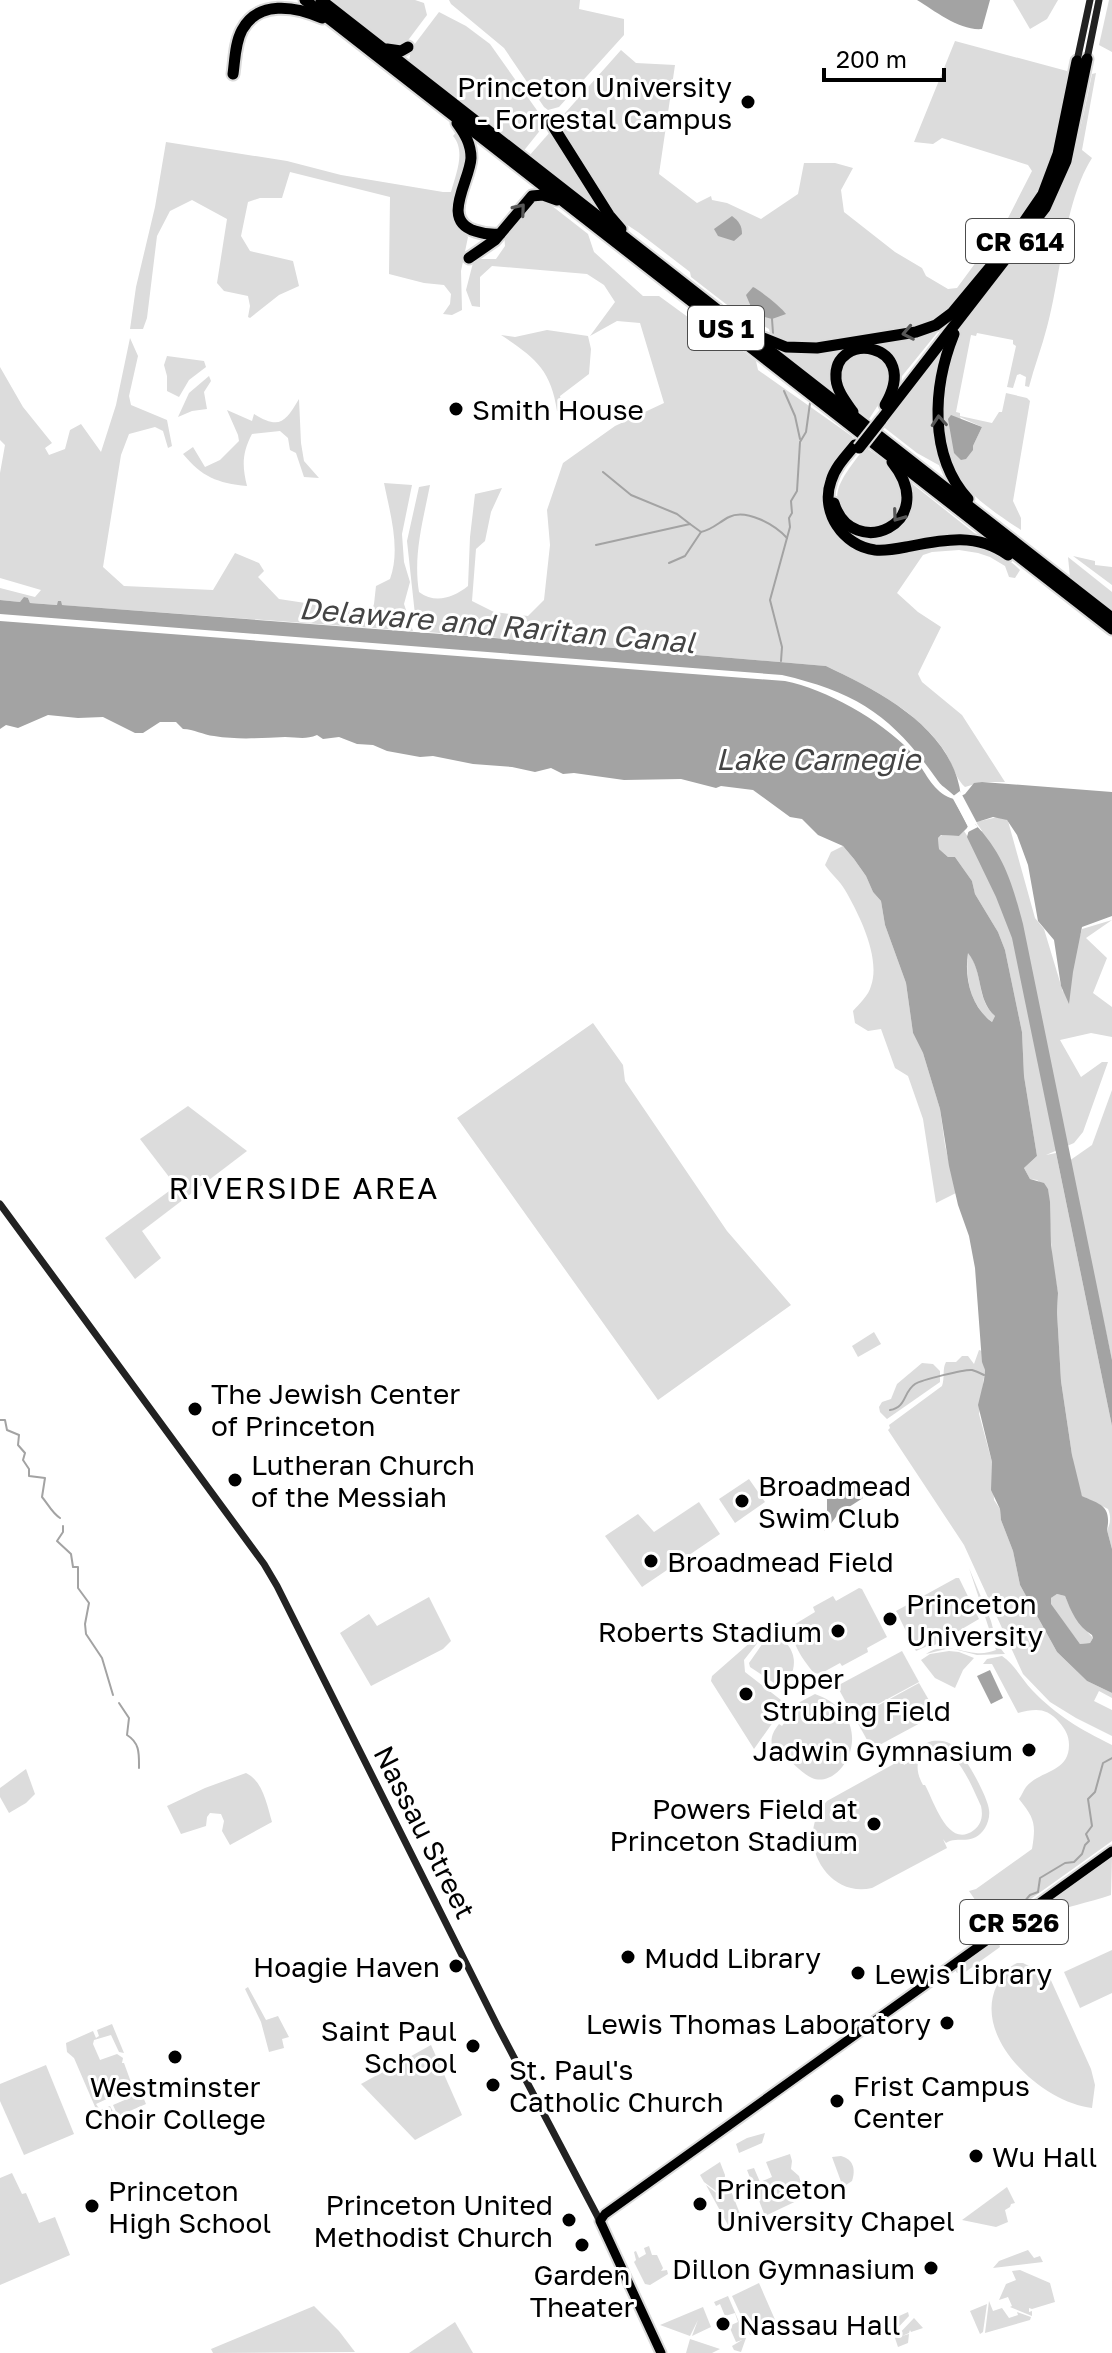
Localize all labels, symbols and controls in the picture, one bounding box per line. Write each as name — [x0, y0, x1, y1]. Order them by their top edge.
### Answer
scale bar — [824, 32, 944, 82]
text: 200 m — [836, 44, 907, 73]
place label: Princeton University - Forrestal Campus — [457, 70, 732, 135]
marker: Princeton University - Forrestal Campus — [739, 93, 757, 111]
one-way arrow — [510, 204, 525, 218]
road number: CR 614 — [966, 219, 1074, 263]
road number: US 1 — [688, 306, 764, 350]
one-way arrow — [902, 324, 916, 341]
place label: Smith House — [472, 393, 644, 426]
marker: Smith House — [447, 400, 465, 418]
one-way arrow — [931, 414, 948, 427]
one-way arrow — [893, 507, 908, 522]
water label: Delaware and Raritan Canal — [298, 590, 698, 660]
water label: Lake Carnegie — [716, 741, 923, 777]
district label: RIVERSIDE AREA — [169, 1170, 439, 1206]
place label: The Jewish Center of Princeton — [211, 1377, 460, 1442]
marker: The Jewish Center of Princeton — [186, 1400, 204, 1418]
place label: Lutheran Church of the Messiah — [251, 1448, 475, 1513]
place label: Broadmead Swim Club — [758, 1469, 911, 1534]
marker: Lutheran Church of the Messiah — [226, 1471, 244, 1489]
marker: Broadmead Swim Club — [733, 1492, 751, 1510]
place label: Broadmead Field — [667, 1545, 894, 1578]
marker: Broadmead Field — [642, 1552, 660, 1570]
place label: Princeton University — [906, 1587, 1044, 1652]
marker: Princeton University — [881, 1610, 899, 1628]
place label: Roberts Stadium — [598, 1615, 822, 1648]
marker: Roberts Stadium — [829, 1622, 847, 1640]
place label: Upper Strubing Field — [762, 1662, 951, 1727]
marker: Upper Strubing Field — [737, 1685, 755, 1703]
place label: Jadwin Gymnasium — [753, 1734, 1013, 1767]
street label: Nassau Street — [367, 1740, 483, 1924]
marker: Jadwin Gymnasium — [1020, 1741, 1038, 1759]
place label: Powers Field at Princeton Stadium — [609, 1792, 858, 1857]
marker: Powers Field at Princeton Stadium — [865, 1815, 883, 1833]
road number: CR 526 — [960, 1900, 1068, 1944]
place label: Mudd Library — [644, 1941, 821, 1974]
marker: Mudd Library — [619, 1948, 637, 1966]
place label: Hoagie Haven — [253, 1950, 440, 1983]
marker: Hoagie Haven — [447, 1957, 465, 1975]
place label: Lewis Library — [874, 1957, 1053, 1990]
marker: Lewis Library — [849, 1964, 867, 1982]
place label: Lewis Thomas Laboratory — [586, 2007, 931, 2040]
place label: Saint Paul School — [321, 2014, 457, 2079]
marker: Lewis Thomas Laboratory — [938, 2014, 956, 2032]
marker: Saint Paul School — [464, 2037, 482, 2055]
marker: Westminster Choir College — [166, 2048, 184, 2066]
place label: St. Paul's Catholic Church — [509, 2053, 724, 2118]
place label: Frist Campus Center — [853, 2069, 1030, 2134]
place label: Westminster Choir College — [84, 2070, 266, 2135]
marker: St. Paul's Catholic Church — [484, 2076, 502, 2094]
marker: Frist Campus Center — [828, 2092, 846, 2110]
place label: Wu Hall — [992, 2140, 1097, 2173]
marker: Wu Hall — [967, 2147, 985, 2165]
place label: Princeton University Chapel — [716, 2172, 955, 2237]
place label: Princeton High School — [108, 2174, 271, 2239]
place label: Princeton United Methodist Church — [313, 2188, 553, 2253]
marker: Princeton University Chapel — [691, 2195, 709, 2213]
marker: Princeton High School — [83, 2197, 101, 2215]
marker: Princeton United Methodist Church — [560, 2211, 578, 2229]
marker: Garden Theater — [573, 2236, 591, 2254]
place label: Dillon Gymnasium — [672, 2252, 915, 2285]
place label: Garden Theater — [530, 2258, 634, 2323]
marker: Dillon Gymnasium — [922, 2259, 940, 2277]
place label: Nassau Hall — [739, 2308, 901, 2341]
marker: Nassau Hall — [714, 2315, 732, 2333]

